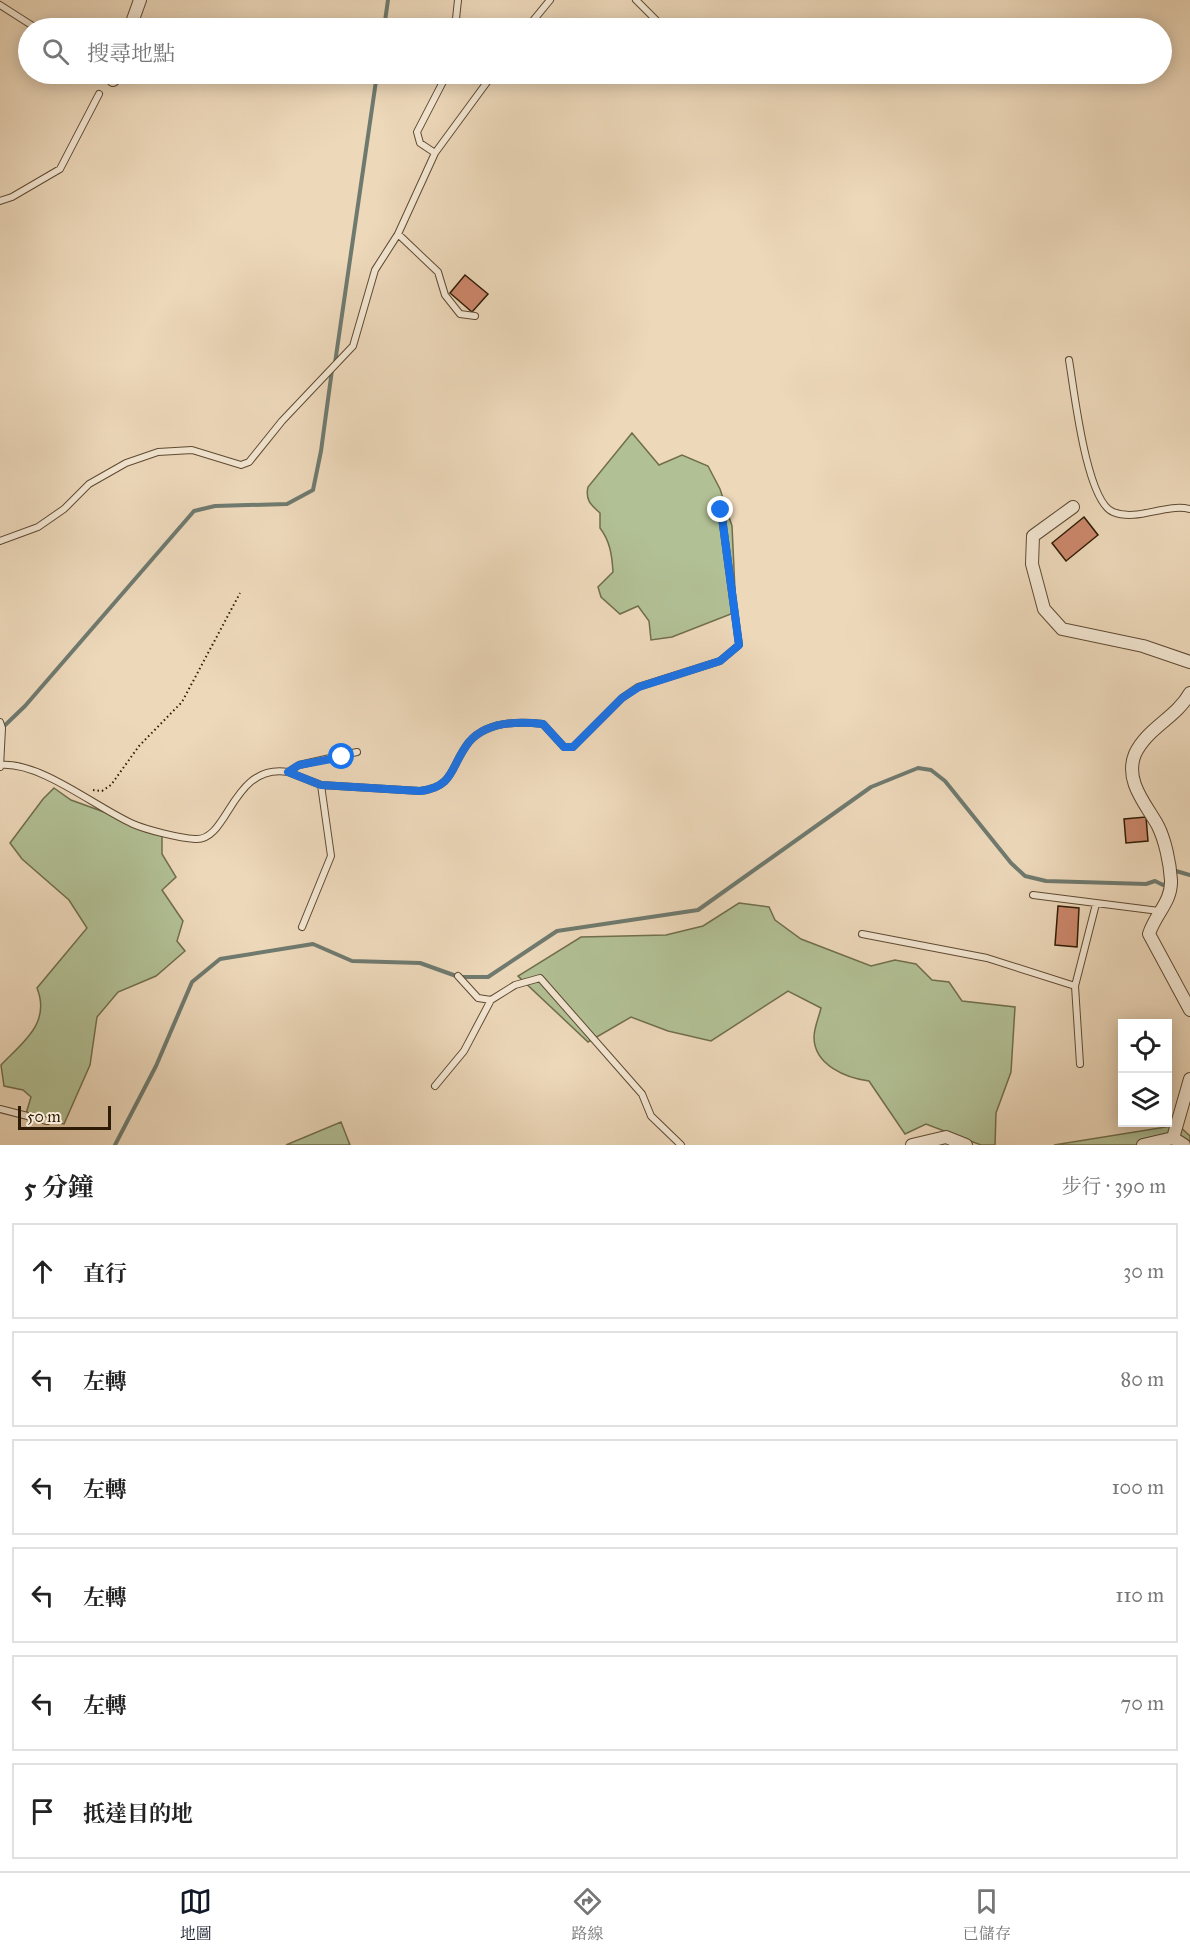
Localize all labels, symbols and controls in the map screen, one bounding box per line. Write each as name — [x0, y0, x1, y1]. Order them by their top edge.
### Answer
search box — [18, 18, 1172, 84]
icon: search — [39, 35, 72, 68]
text: 搜尋地點 — [87, 40, 175, 67]
route end — [707, 496, 733, 522]
route start — [328, 743, 354, 769]
map controls — [1118, 1019, 1172, 1127]
button: locate — [1118, 1019, 1172, 1073]
button: layers — [1118, 1073, 1172, 1127]
scale bar — [18, 1103, 111, 1130]
text: 50 m — [27, 1107, 61, 1126]
text: 5 分鐘 — [24, 1171, 94, 1203]
text: 步行 · 390 m — [1062, 1174, 1166, 1198]
icon: ahead — [26, 1255, 59, 1288]
text: 30 m — [1123, 1259, 1164, 1283]
text: 直行 — [83, 1260, 127, 1287]
icon: left — [26, 1363, 59, 1396]
text: 80 m — [1121, 1367, 1164, 1391]
text: 左轉 — [83, 1368, 127, 1395]
icon: left — [26, 1471, 59, 1504]
text: 100 m — [1112, 1475, 1164, 1499]
text: 左轉 — [83, 1476, 127, 1503]
icon: left — [26, 1579, 59, 1612]
text: 110 m — [1116, 1583, 1164, 1607]
text: 左轉 — [83, 1584, 127, 1611]
icon: left — [26, 1687, 59, 1720]
text: 70 m — [1121, 1691, 1164, 1715]
text: 左轉 — [83, 1692, 127, 1719]
icon: arrive — [26, 1795, 59, 1828]
text: 抵達目的地 — [83, 1800, 193, 1827]
tab: 地圖 — [179, 1885, 212, 1944]
tab: 路線 — [571, 1885, 604, 1944]
tab: 已儲存 — [963, 1885, 1011, 1944]

